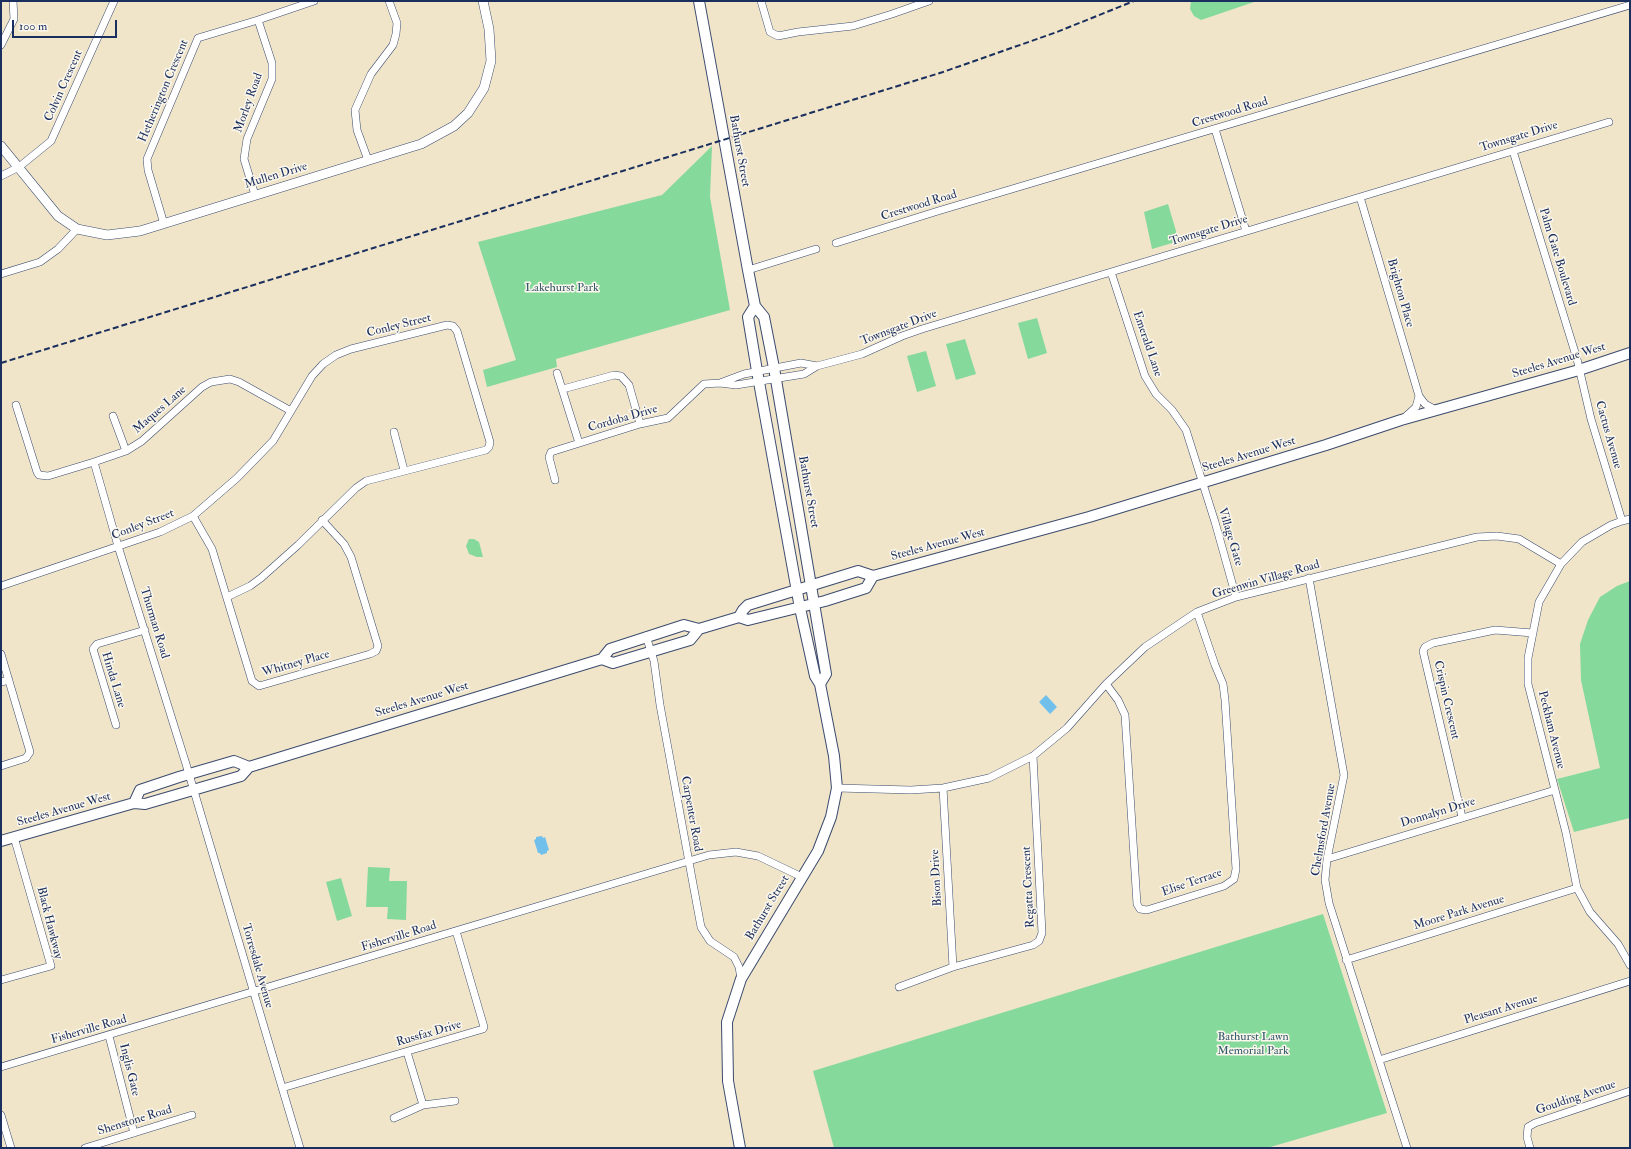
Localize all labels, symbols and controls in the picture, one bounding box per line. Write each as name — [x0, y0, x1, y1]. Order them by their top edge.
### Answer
scale bar — [14, 12, 119, 38]
text: 100 m — [19, 19, 47, 34]
street label: Hetherington Crescent — [136, 38, 192, 144]
street label: Colvin Crescent — [42, 48, 86, 124]
street label: Morley Road — [232, 71, 266, 135]
street label: Crestwood Road — [1190, 95, 1270, 131]
street label: Bathurst Street — [726, 114, 752, 188]
street label: Townsgate Drive — [1478, 118, 1560, 156]
street label: Mullen Drive — [243, 160, 309, 192]
street label: Crestwood Road — [879, 188, 959, 224]
street label: Palm Gate Boulevard — [1535, 206, 1579, 308]
street label: Townsgate Drive — [1168, 212, 1250, 250]
street label: Brighton Place — [1383, 257, 1417, 329]
park label: Lakehurst Park — [525, 281, 599, 295]
street label: Townsgate Drive — [859, 307, 939, 349]
street label: Emerald Lane — [1129, 309, 1165, 379]
street label: Conley Street — [365, 311, 433, 341]
street label: Steeles Avenue West — [1511, 340, 1607, 382]
street label: Maques Lane — [131, 383, 189, 437]
street label: Cactus Avenue — [1591, 399, 1625, 471]
street label: Cordoba Drive — [587, 402, 659, 436]
street label: Steeles Avenue West — [1201, 434, 1297, 476]
street label: Bathurst Street — [795, 455, 821, 529]
street label: Village Gate — [1214, 506, 1246, 568]
street label: Conley Street — [110, 507, 176, 543]
street label: Steeles Avenue West — [889, 526, 987, 564]
street label: Greenwin Village Road — [1211, 558, 1321, 602]
street label: Thurman Road — [136, 586, 172, 660]
street label: Whitney Place — [261, 647, 331, 681]
street label: Hinda Lane — [98, 650, 128, 710]
street label: Crispin Crescent — [1430, 659, 1462, 741]
street label: Steeles Avenue West — [374, 679, 470, 721]
street label: Peckham Avenue — [1534, 689, 1568, 771]
street label: Carpenter Road — [677, 775, 705, 853]
street label: Chelmsford Avenue — [1309, 783, 1339, 877]
street label: Steeles Avenue West — [16, 790, 112, 830]
street label: Donnalyn Drive — [1399, 795, 1477, 831]
street label: Regatta Crescent — [1020, 846, 1038, 928]
street label: Bison Drive — [928, 849, 946, 907]
street label: Elise Terrace — [1160, 866, 1224, 900]
street label: Bathurst Street — [743, 873, 793, 943]
street label: Black Hawkway — [33, 885, 65, 961]
street label: Moore Park Avenue — [1412, 892, 1506, 934]
street label: Fisherville Road — [360, 919, 438, 955]
street label: Torresdale Avenue — [238, 922, 276, 1010]
street label: Pleasant Avenue — [1462, 992, 1540, 1028]
street label: Fisherville Road — [50, 1012, 128, 1048]
street label: Russfax Drive — [395, 1018, 463, 1050]
park label: Bathurst Lawn Memorial Park — [1217, 1030, 1289, 1058]
street label: Inglis Gate — [116, 1042, 142, 1098]
street label: Goulding Avenue — [1534, 1078, 1618, 1118]
street label: Shenstone Road — [96, 1103, 174, 1139]

